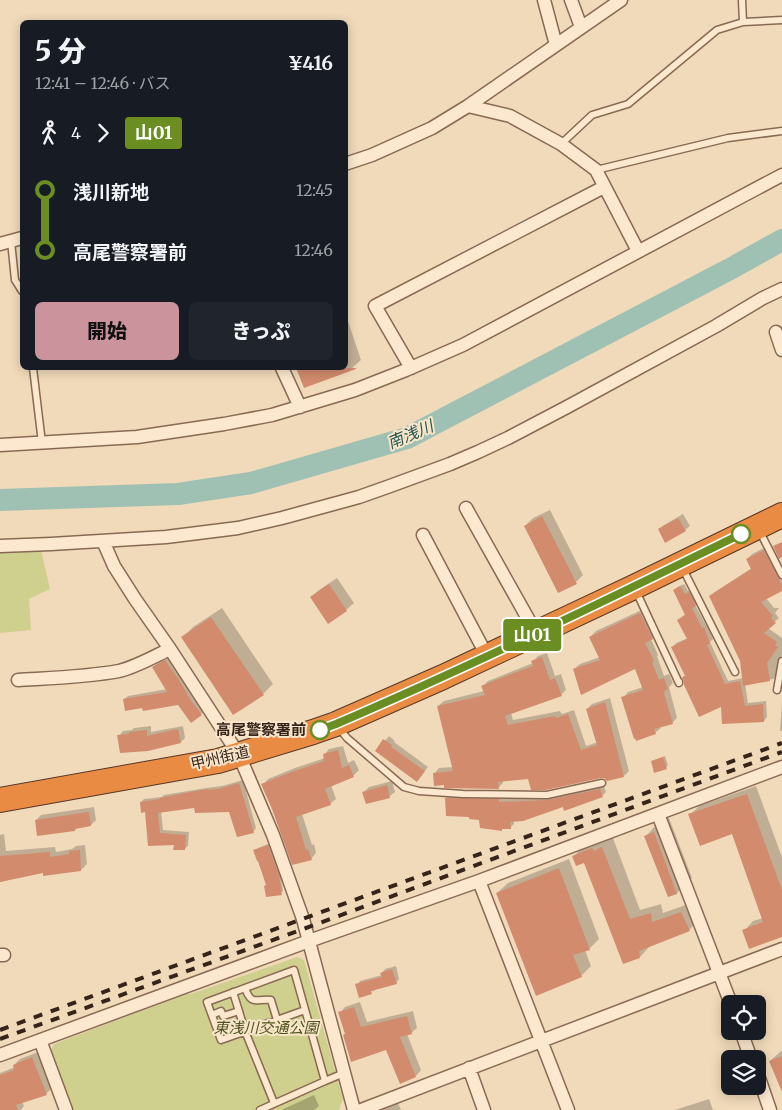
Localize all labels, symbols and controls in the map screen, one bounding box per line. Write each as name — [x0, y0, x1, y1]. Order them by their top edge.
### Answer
text: 5 分 — [35, 33, 86, 69]
text: ¥416 — [288, 51, 333, 75]
text: 12:41 – 12:46 · バス — [35, 73, 171, 93]
icon: walk — [35, 119, 63, 147]
icon: forward — [89, 119, 117, 147]
text: 山01 — [135, 121, 172, 144]
text: 4 — [71, 123, 81, 143]
text: 浅川新地 — [73, 180, 149, 204]
text: 12:45 — [296, 180, 333, 200]
text: 高尾警察署前 — [73, 240, 187, 264]
text: 12:46 — [294, 240, 333, 260]
button: 開始 — [35, 302, 179, 360]
button: きっぷ — [189, 302, 333, 360]
water label: 南浅川 — [384, 415, 438, 453]
unlabelled marker — [731, 524, 751, 544]
line badge: 山01 — [503, 619, 561, 651]
text: 山01 — [513, 623, 551, 646]
place label: 高尾警察署前 — [216, 720, 306, 739]
marker: 高尾警察署前 — [310, 720, 330, 740]
street label: 甲州街道 — [189, 742, 251, 774]
map controls — [721, 995, 766, 1095]
button: locate — [721, 995, 766, 1040]
park label: 東浅川交通公園 — [213, 1018, 320, 1037]
button: layers — [721, 1050, 766, 1095]

